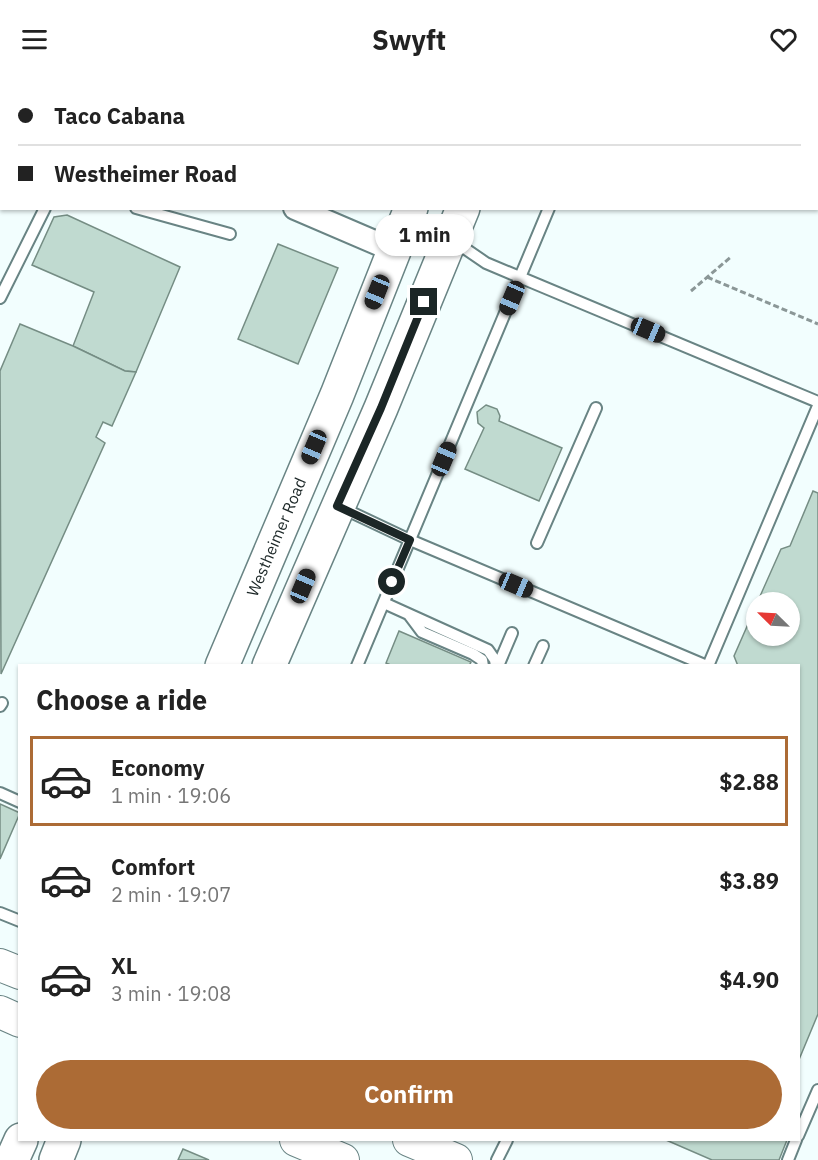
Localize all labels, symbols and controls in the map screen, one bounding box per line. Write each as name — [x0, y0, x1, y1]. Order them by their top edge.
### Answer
text: Swyft — [372, 22, 446, 57]
icon: menu — [18, 23, 51, 56]
icon: heart — [767, 23, 800, 56]
text: Taco Cabana — [54, 101, 185, 130]
text: Westheimer Road — [54, 159, 237, 188]
callout: 1 min — [374, 215, 474, 257]
text: 1 min — [398, 221, 451, 248]
car — [362, 272, 392, 312]
car — [497, 278, 527, 318]
route end — [410, 288, 437, 315]
car — [628, 315, 668, 345]
car — [299, 427, 329, 467]
car — [429, 439, 459, 479]
street label: Westheimer Road — [242, 475, 310, 599]
car — [288, 566, 318, 606]
route start — [378, 568, 405, 595]
car — [496, 570, 536, 600]
north arrow — [746, 592, 800, 646]
map controls — [746, 592, 800, 646]
text: Choose a ride — [36, 682, 207, 717]
text: Economy — [111, 753, 205, 782]
icon: car — [39, 754, 93, 808]
text: $2.88 — [719, 767, 779, 796]
text: 1 min · 19:06 — [111, 782, 231, 809]
text: Comfort — [111, 852, 195, 881]
icon: car — [39, 853, 93, 907]
text: $3.89 — [719, 866, 779, 895]
text: 2 min · 19:07 — [111, 881, 231, 908]
text: XL — [111, 951, 137, 980]
icon: car — [39, 952, 93, 1006]
text: $4.90 — [719, 965, 779, 994]
text: 3 min · 19:08 — [111, 980, 231, 1007]
button: Confirm — [36, 1060, 782, 1129]

